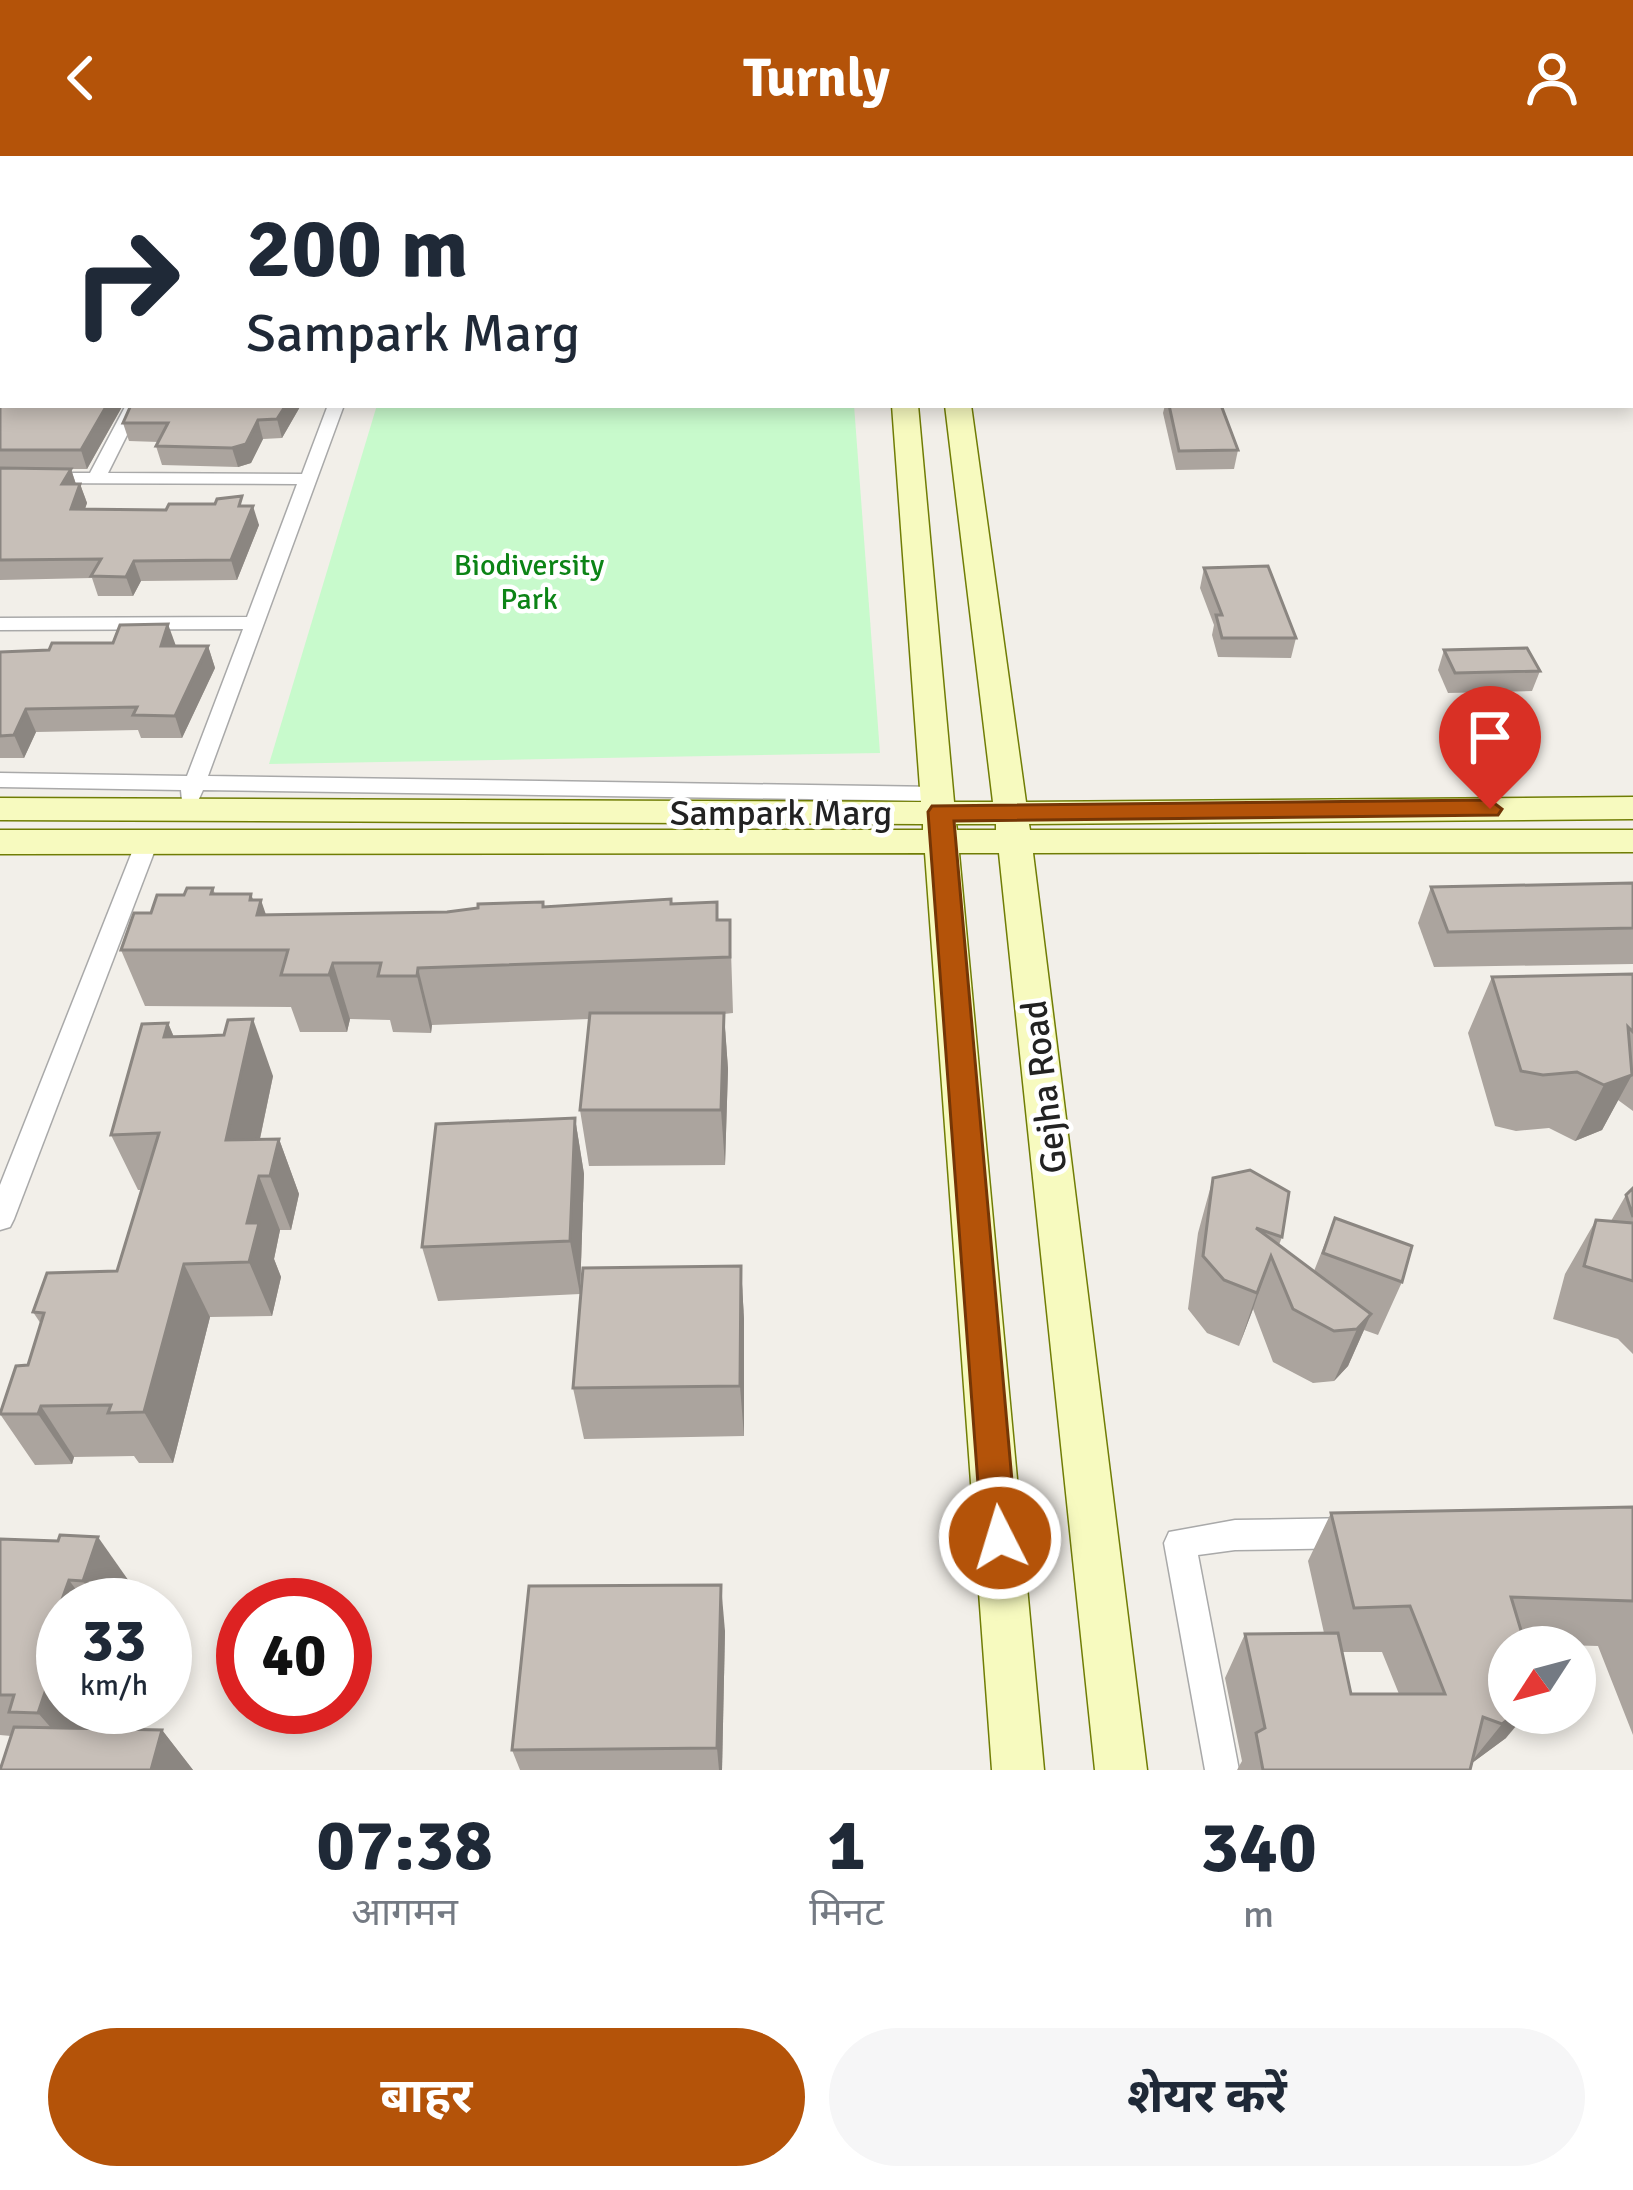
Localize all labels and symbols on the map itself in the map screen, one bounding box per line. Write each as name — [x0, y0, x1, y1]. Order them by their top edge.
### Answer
park label: Biodiversity Park — [454, 547, 604, 618]
pin — [1439, 686, 1541, 809]
street label: Sampark Marg — [670, 791, 892, 836]
street label: Gejha Road — [1012, 998, 1077, 1176]
position arrow — [937, 1475, 1063, 1601]
speed limit sign: 40 — [216, 1578, 372, 1734]
north arrow — [1488, 1626, 1596, 1734]

